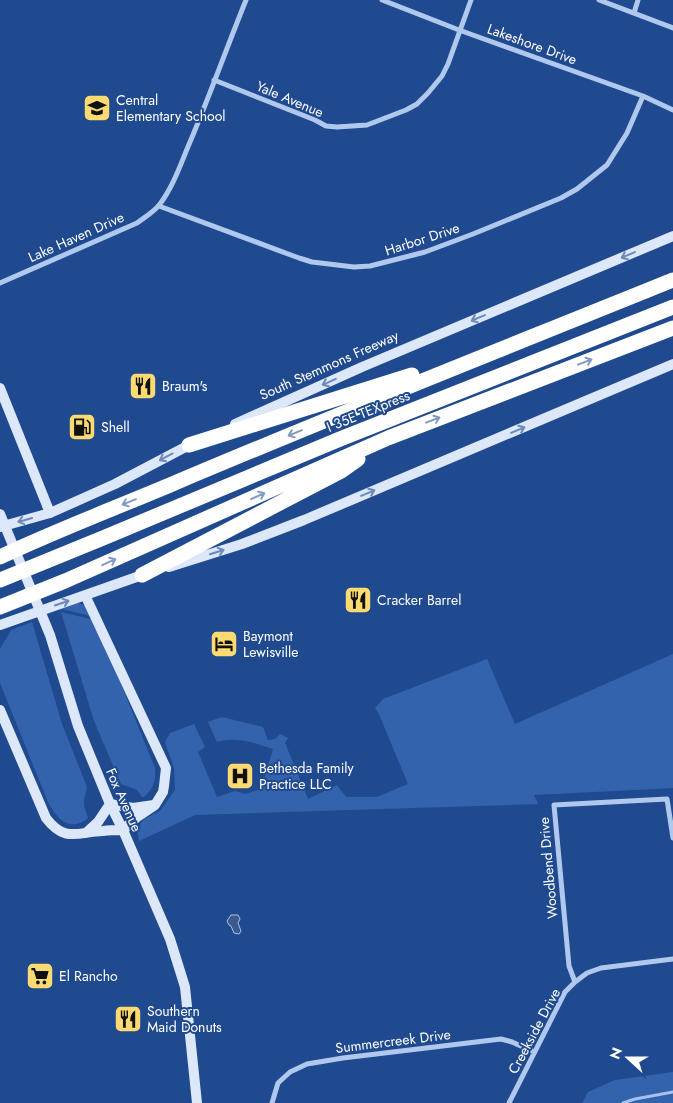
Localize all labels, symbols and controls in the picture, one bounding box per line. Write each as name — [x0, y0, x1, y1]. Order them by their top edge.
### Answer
street label: Lakeshore Drive — [484, 19, 580, 69]
street label: Yale Avenue — [253, 76, 327, 122]
place label: Central Elementary School — [116, 90, 226, 126]
school or university icon: Central Elementary School — [82, 93, 112, 123]
street label: Lake Haven Drive — [25, 207, 127, 267]
street label: Harbor Drive — [382, 218, 462, 260]
one-way arrow — [621, 250, 636, 260]
one-way arrow — [471, 314, 487, 323]
street label: South Stemmons Freeway — [256, 325, 403, 405]
one-way arrow — [577, 357, 592, 366]
restaurant icon: Braum's — [128, 371, 158, 401]
place label: Braum's — [162, 376, 208, 396]
one-way arrow — [322, 377, 337, 387]
street label: I 35E TEXpress — [323, 385, 413, 437]
fuel station icon: Shell — [67, 412, 97, 442]
one-way arrow — [425, 415, 440, 425]
place label: Shell — [101, 417, 130, 437]
one-way arrow — [510, 425, 525, 434]
one-way arrow — [288, 429, 303, 438]
one-way arrow — [158, 452, 173, 462]
one-way arrow — [360, 487, 375, 497]
one-way arrow — [250, 490, 265, 500]
one-way arrow — [122, 498, 137, 508]
one-way arrow — [17, 515, 33, 525]
one-way arrow — [209, 546, 225, 556]
one-way arrow — [101, 556, 116, 566]
restaurant icon: Cracker Barrel — [343, 585, 373, 615]
place label: Cracker Barrel — [377, 590, 461, 610]
one-way arrow — [54, 597, 70, 607]
place label: Baymont Lewisville — [243, 626, 298, 662]
hotel icon: Baymont Lewisville — [209, 629, 239, 659]
place label: Bethesda Family Practice LLC — [259, 758, 355, 794]
hospital icon: Bethesda Family Practice LLC — [225, 761, 255, 791]
street label: Fox Avenue — [101, 765, 147, 835]
street label: Woodbend Drive — [534, 816, 562, 920]
supermarket icon: El Rancho — [25, 961, 55, 991]
place label: El Rancho — [59, 966, 118, 986]
street label: Creekside Drive — [503, 985, 565, 1077]
place label: Southern Maid Donuts — [147, 1001, 222, 1037]
restaurant icon: Southern Maid Donuts — [113, 1004, 143, 1034]
street label: Summercreek Drive — [334, 1024, 452, 1058]
north arrow — [603, 1033, 653, 1083]
text: N — [605, 1045, 627, 1062]

